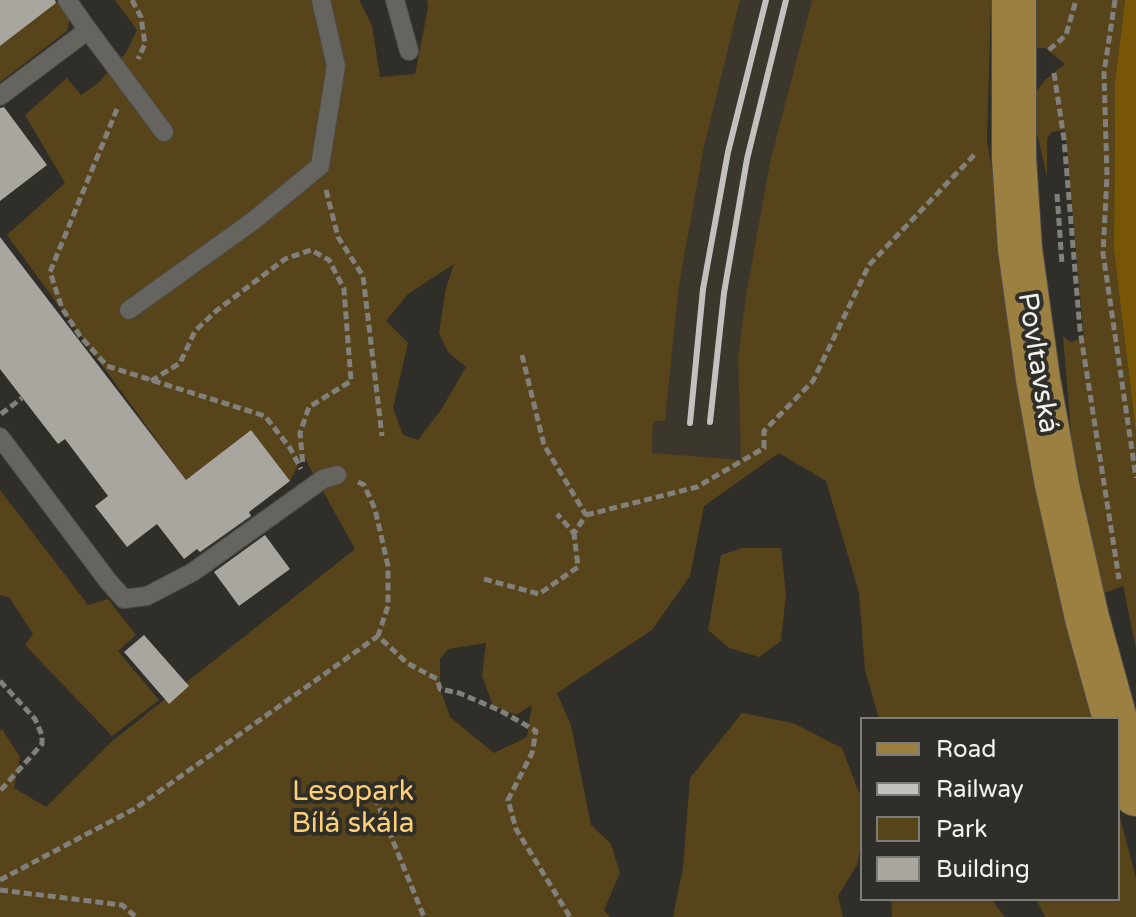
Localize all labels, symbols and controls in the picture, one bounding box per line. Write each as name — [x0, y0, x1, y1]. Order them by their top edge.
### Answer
street label: Povltavská — [1009, 290, 1065, 436]
legend — [860, 717, 1120, 901]
text: Road — [936, 735, 996, 764]
text: Railway — [936, 775, 1024, 804]
park label: Lesopark Bílá skála — [291, 776, 415, 842]
text: Park — [936, 815, 987, 844]
text: Building — [936, 855, 1030, 884]

